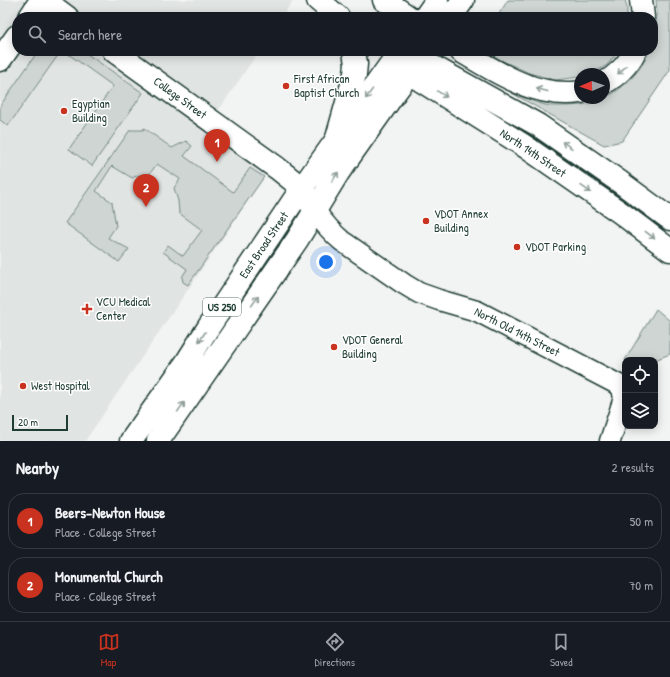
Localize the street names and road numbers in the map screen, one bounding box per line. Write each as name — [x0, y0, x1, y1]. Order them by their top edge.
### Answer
street label: College Street — [150, 72, 211, 123]
street label: North 14th Street — [497, 124, 570, 182]
street label: East Broad Street — [235, 207, 293, 281]
road number: US 250 — [203, 298, 241, 316]
street label: North Old 14th Street — [472, 303, 564, 361]

